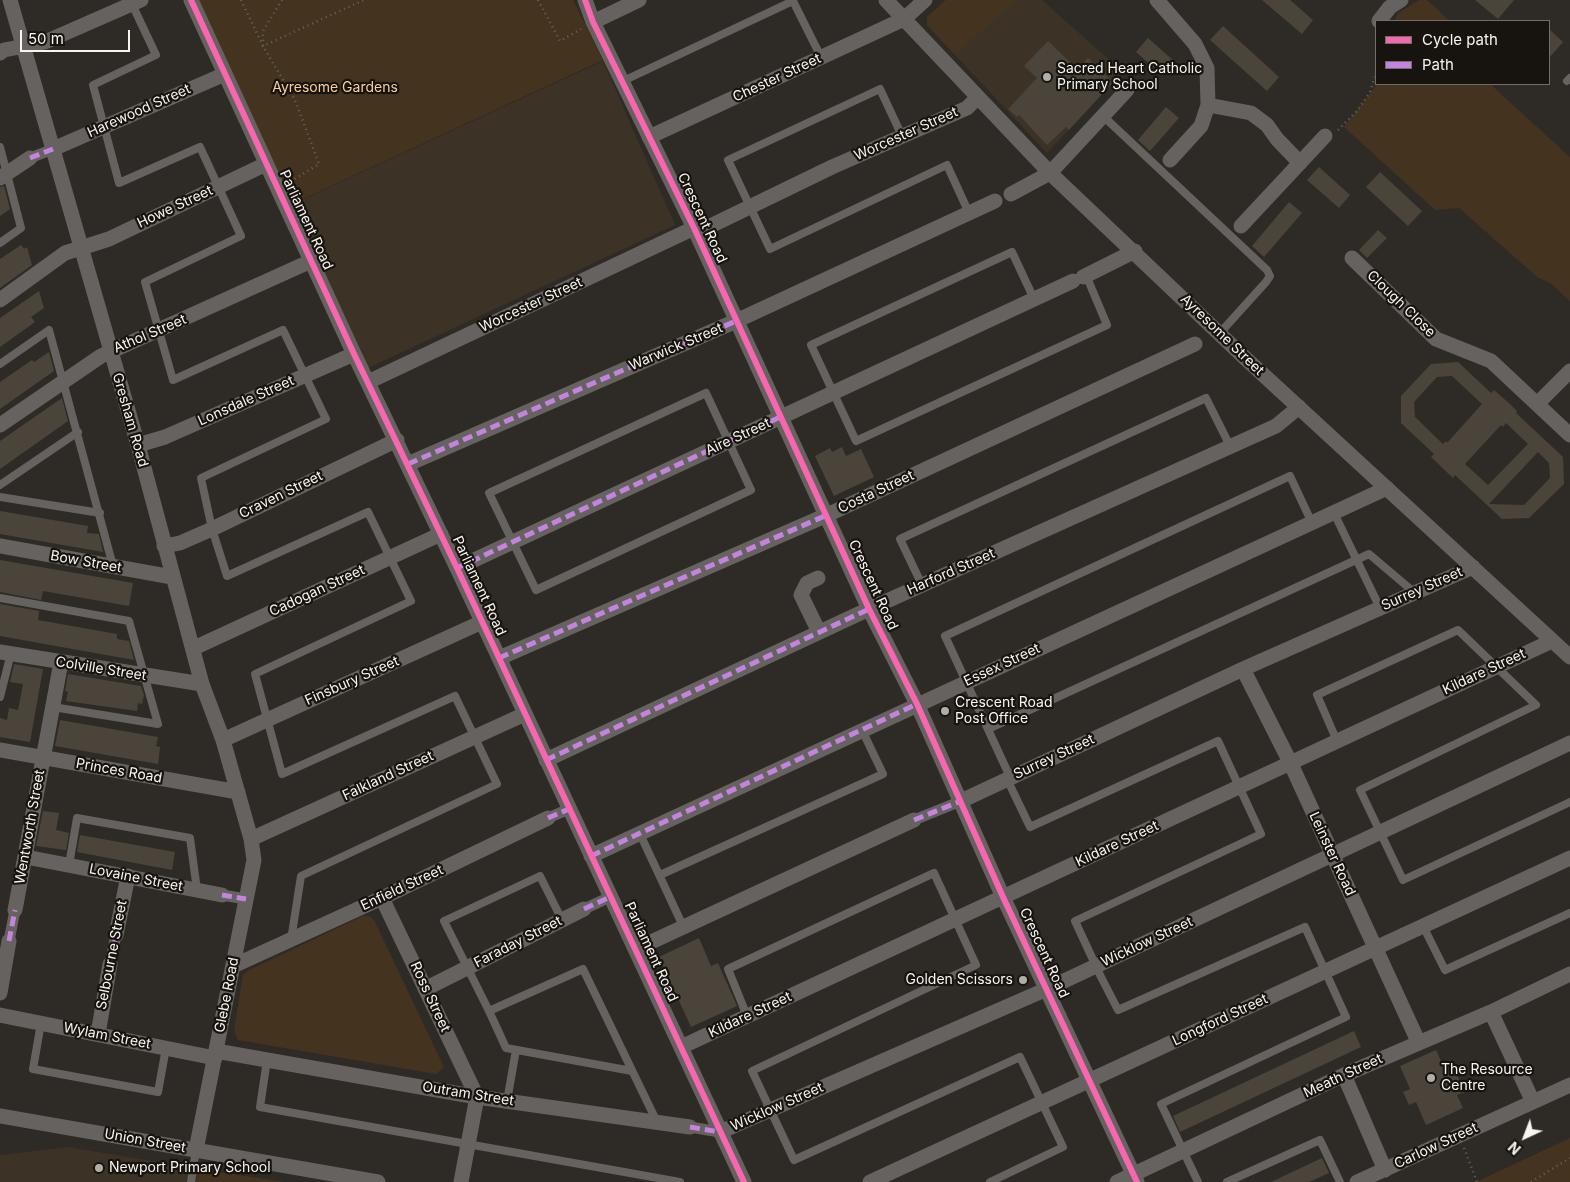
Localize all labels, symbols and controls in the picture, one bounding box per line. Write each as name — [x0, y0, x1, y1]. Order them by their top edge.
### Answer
scale bar — [22, 20, 132, 52]
legend — [1375, 20, 1550, 85]
text: 50 m — [28, 29, 64, 48]
text: Cycle path — [1422, 30, 1498, 49]
street label: Chester Street — [730, 50, 824, 106]
text: Path — [1422, 55, 1454, 74]
place label: Sacred Heart Catholic Primary School — [1057, 61, 1202, 94]
marker: Sacred Heart Catholic Primary School — [1041, 71, 1053, 83]
park label: Ayresome Gardens — [272, 80, 398, 96]
street label: Harewood Street — [85, 81, 193, 141]
street label: Worcester Street — [852, 104, 960, 164]
street label: Parliament Road — [276, 168, 336, 272]
street label: Crescent Road — [674, 170, 730, 266]
street label: Howe Street — [135, 182, 215, 232]
street label: Clough Close — [1363, 267, 1439, 341]
street label: Worcester Street — [477, 274, 585, 336]
street label: Ayresome Street — [1177, 291, 1267, 379]
street label: Athol Street — [111, 311, 189, 357]
street label: Warwick Street — [627, 320, 725, 374]
street label: Gresham Road — [109, 371, 151, 469]
street label: Lonsdale Street — [195, 372, 297, 430]
street label: Aire Street — [703, 415, 773, 459]
street label: Costa Street — [835, 467, 917, 517]
street label: Craven Street — [237, 468, 325, 522]
street label: Parliament Road — [449, 534, 509, 638]
street label: Crescent Road — [845, 537, 901, 633]
street label: Harford Street — [905, 545, 997, 599]
street label: Bow Street — [49, 547, 123, 577]
street label: Cadogan Street — [267, 562, 367, 620]
street label: Surrey Street — [1379, 564, 1465, 614]
street label: Essex Street — [961, 640, 1043, 690]
street label: Kildare Street — [1440, 645, 1528, 699]
street label: Finsbury Street — [302, 653, 402, 709]
street label: Colville Street — [54, 654, 148, 684]
place label: Crescent Road Post Office — [955, 695, 1053, 728]
marker: Crescent Road Post Office — [939, 705, 951, 717]
street label: Surrey Street — [1011, 731, 1097, 783]
street label: Falkland Street — [340, 748, 436, 804]
street label: Princes Road — [75, 755, 163, 787]
street label: Wentworth Street — [12, 769, 48, 885]
street label: Leinster Road — [1305, 809, 1359, 899]
street label: Kildare Street — [1073, 817, 1161, 871]
street label: Lovaine Street — [88, 861, 184, 895]
street label: Enfield Street — [358, 862, 446, 914]
street label: Selbourne Street — [93, 899, 131, 1011]
street label: Parliament Road — [621, 900, 681, 1004]
street label: Crescent Road — [1016, 905, 1072, 1001]
street label: Faraday Street — [471, 913, 565, 971]
street label: Wicklow Street — [1098, 913, 1196, 971]
street label: Glebe Road — [211, 956, 243, 1034]
street label: Ross Street — [406, 959, 454, 1035]
place label: Golden Scissors — [906, 972, 1013, 988]
marker: Golden Scissors — [1017, 974, 1029, 986]
street label: Kildare Street — [706, 988, 794, 1042]
street label: Longford Street — [1170, 991, 1270, 1049]
street label: Wylam Street — [62, 1019, 152, 1053]
street label: Meath Street — [1301, 1050, 1385, 1102]
place label: The Resource Centre — [1441, 1062, 1533, 1094]
marker: The Resource Centre — [1425, 1072, 1437, 1084]
street label: Outram Street — [421, 1078, 515, 1110]
street label: Wicklow Street — [728, 1079, 826, 1135]
north arrow — [1500, 1112, 1550, 1162]
street label: Carlow Street — [1392, 1119, 1480, 1173]
street label: Union Street — [103, 1126, 187, 1156]
text: N — [1505, 1138, 1524, 1158]
place label: Newport Primary School — [109, 1160, 271, 1176]
marker: Newport Primary School — [93, 1162, 105, 1174]

